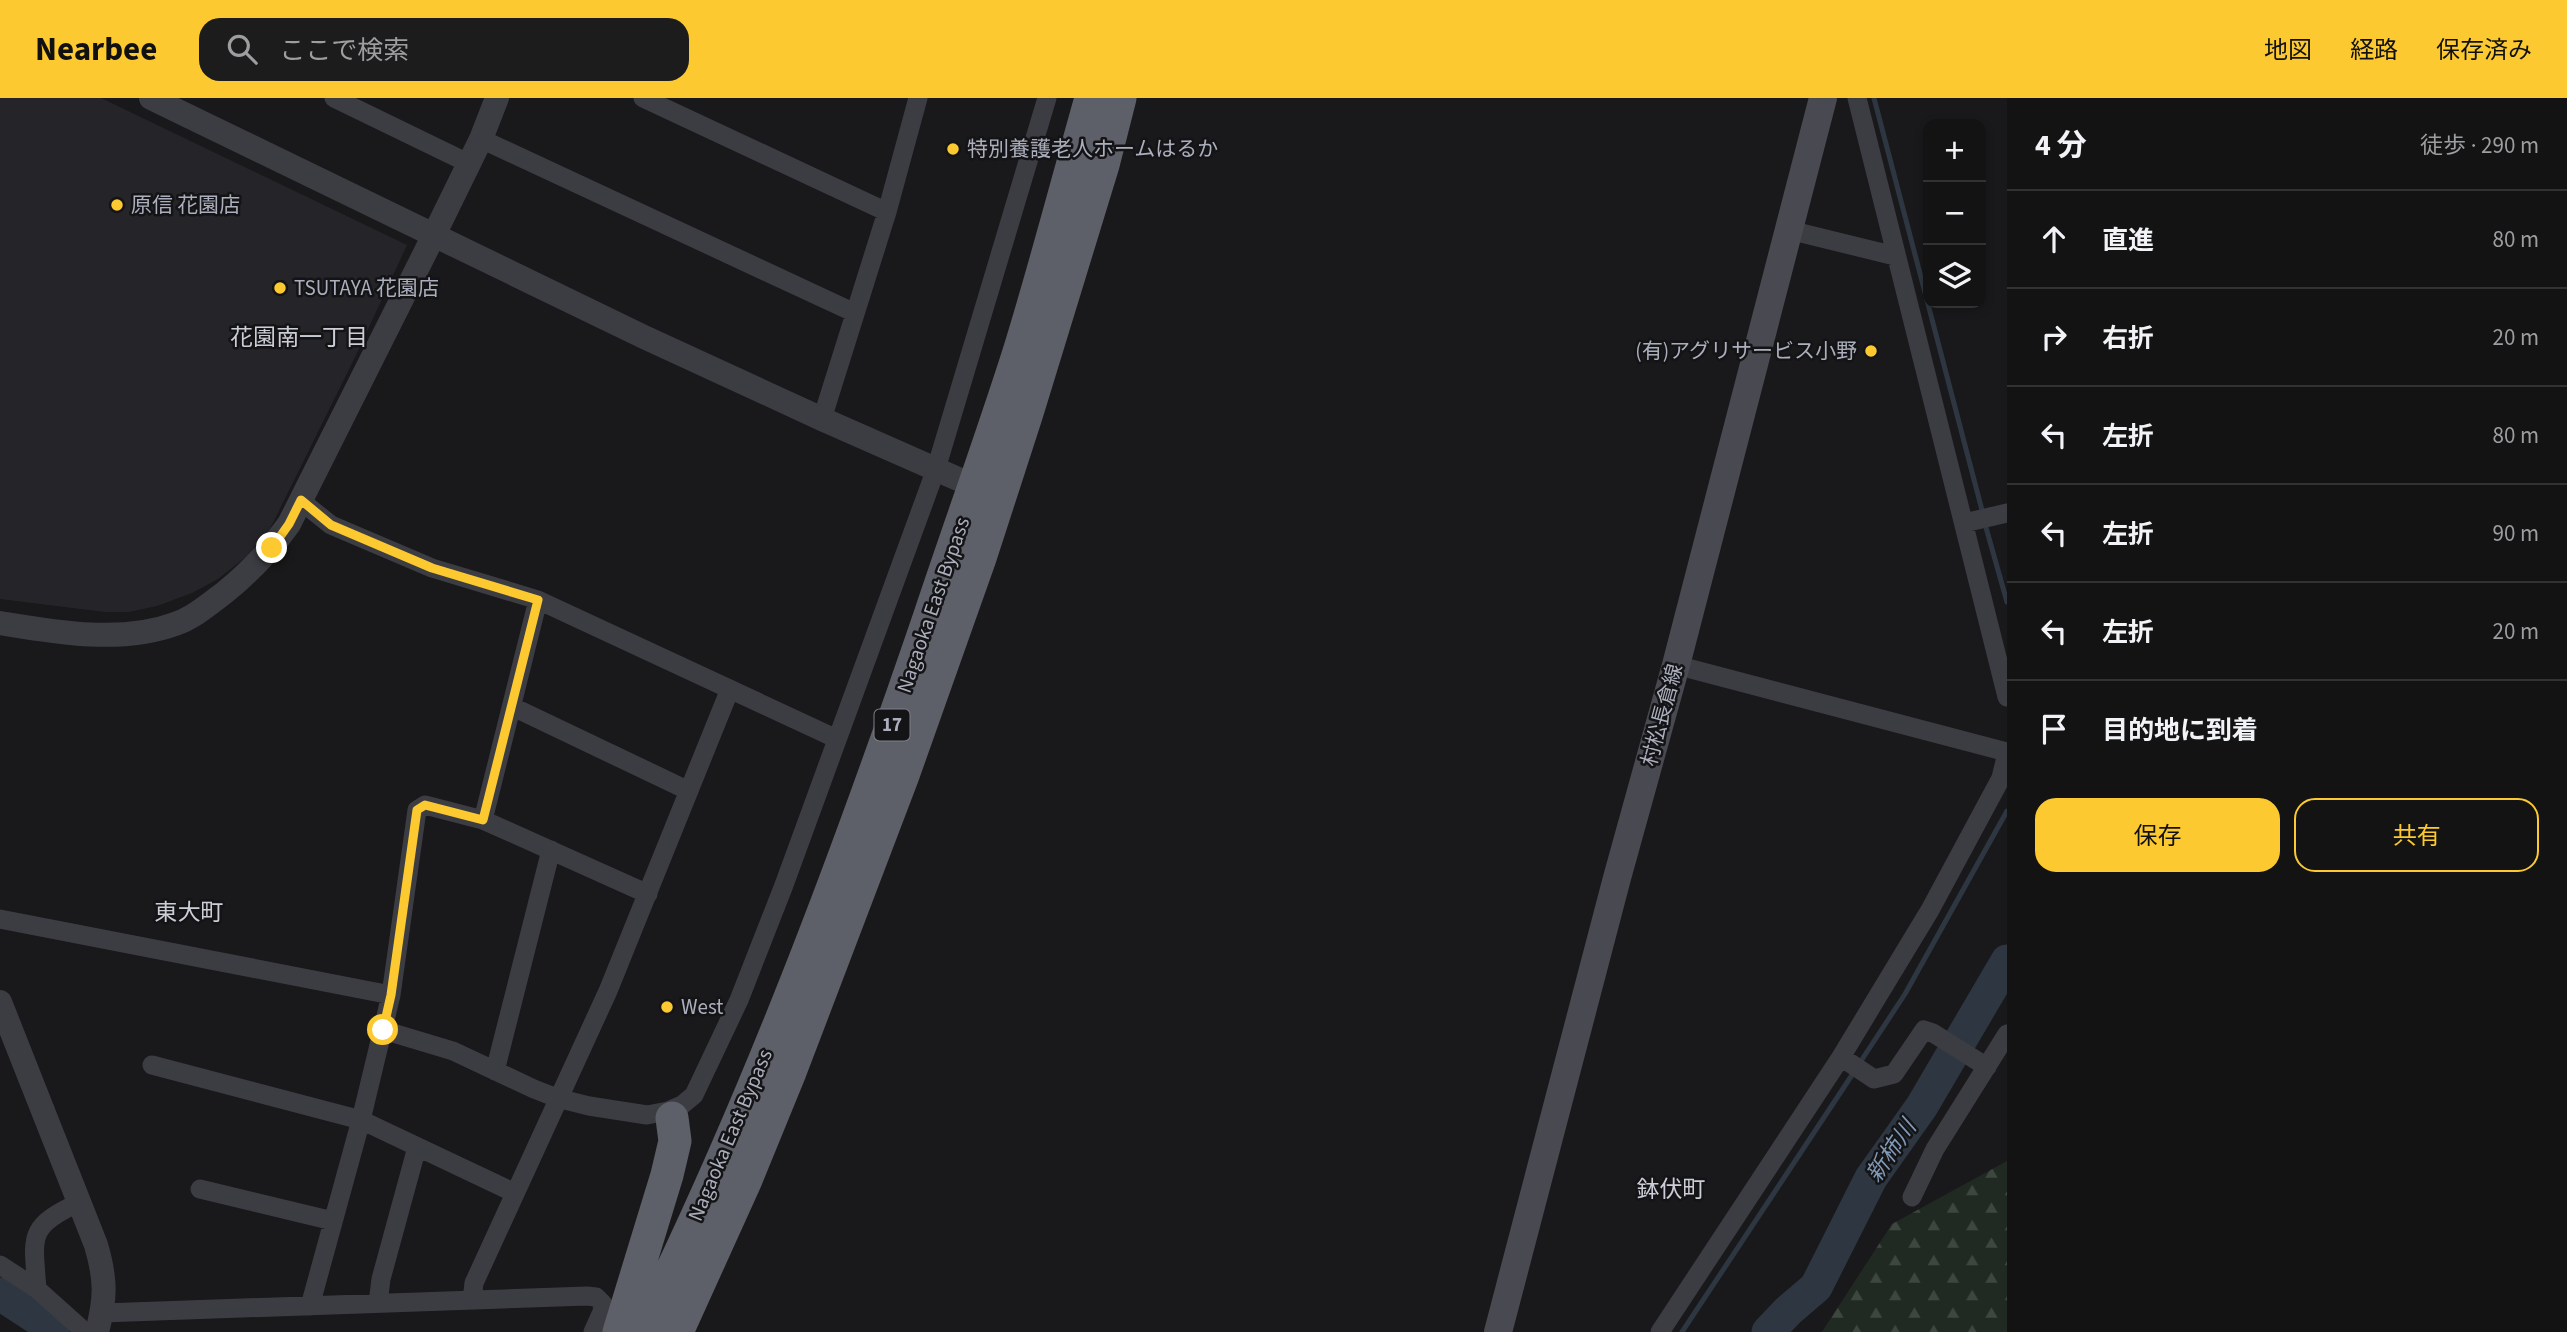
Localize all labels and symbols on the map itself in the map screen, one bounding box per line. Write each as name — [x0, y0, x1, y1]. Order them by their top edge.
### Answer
place label: 特別養護老人ホームはるか — [967, 134, 1218, 164]
marker: 特別養護老人ホームはるか — [945, 141, 961, 157]
place label: 原信 花園店 — [131, 190, 240, 220]
marker: 原信 花園店 — [109, 197, 125, 213]
place label: TSUTAYA 花園店 — [294, 273, 439, 303]
marker: TSUTAYA 花園店 — [272, 280, 288, 296]
district label: 花園南一丁目 — [230, 321, 368, 354]
place label: (有)アグリサービス小野 — [1635, 336, 1857, 366]
marker: (有)アグリサービス小野 — [1863, 343, 1879, 359]
street label: Nagaoka East Bypass — [889, 513, 977, 697]
route end — [256, 532, 287, 563]
street label: 村松長倉線 — [1634, 660, 1690, 770]
road number: 17 — [874, 710, 910, 740]
district label: 東大町 — [155, 896, 224, 929]
place label: West — [681, 992, 723, 1022]
marker: West — [659, 999, 675, 1015]
route start — [367, 1014, 398, 1045]
street label: Nagaoka East Bypass — [680, 1044, 780, 1226]
water label: 新柿川 — [1858, 1111, 1926, 1189]
district label: 鉢伏町 — [1637, 1173, 1706, 1206]

